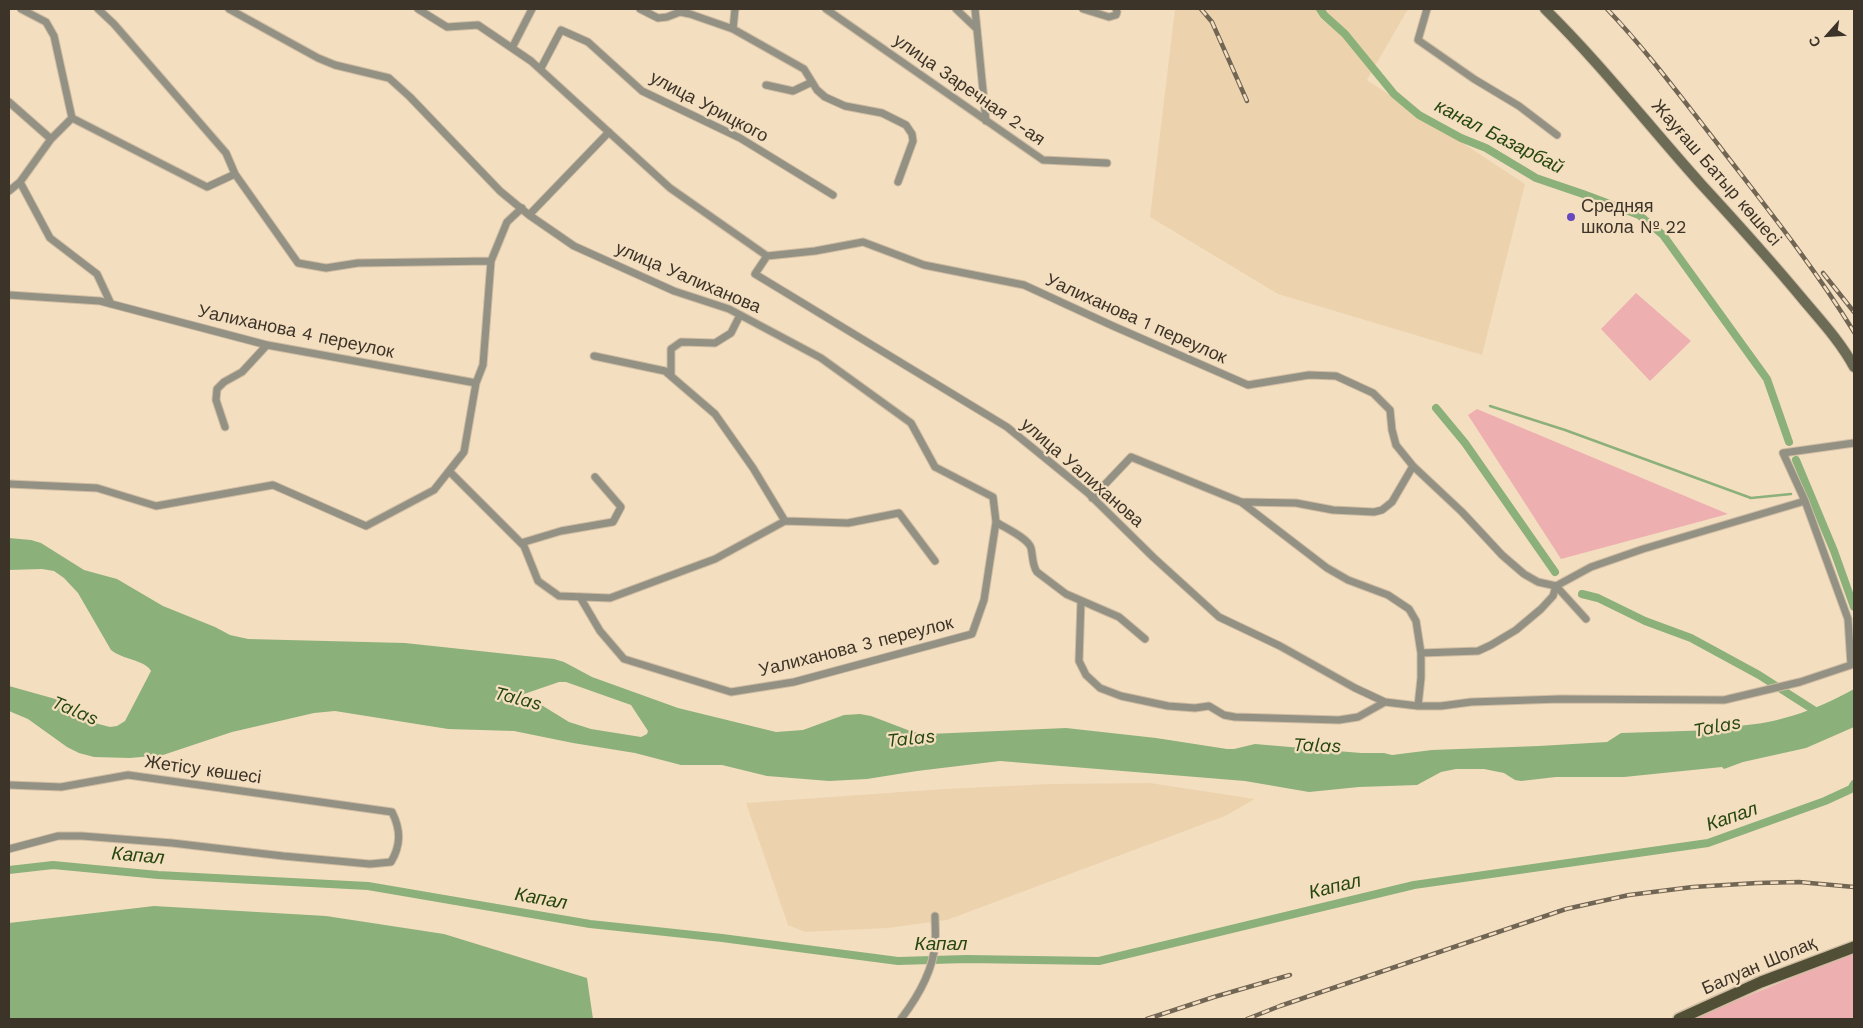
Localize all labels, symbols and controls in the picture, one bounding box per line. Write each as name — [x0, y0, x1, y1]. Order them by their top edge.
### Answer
north arrow — [1803, 10, 1853, 60]
street label: улица Заречная 2-ая — [889, 29, 1049, 151]
text: С — [1805, 34, 1824, 50]
street label: улица Урицкого — [646, 67, 772, 147]
water label: канал Базарбай — [1431, 95, 1567, 179]
street label: Жауғаш Батыр көшесі — [1647, 95, 1785, 251]
place label: Средняя школа № 22 — [1581, 196, 1687, 238]
marker: Средняя школа № 22 — [1565, 211, 1577, 223]
street label: улица Уалиханова — [612, 238, 764, 318]
street label: Уалиханова 1 переулок — [1042, 269, 1230, 369]
street label: Уалиханова 4 переулок — [196, 301, 396, 363]
street label: улица Уалиханова — [1016, 414, 1148, 532]
street label: Уалиханова 3 переулок — [757, 612, 955, 682]
water label: Talas — [492, 682, 544, 716]
water label: Talas — [48, 691, 102, 731]
water label: Talas — [1691, 711, 1743, 743]
water label: Talas — [886, 725, 936, 753]
water label: Talas — [1292, 734, 1342, 758]
street label: Жетісу көшесі — [143, 751, 263, 789]
water label: Капал — [1703, 798, 1761, 836]
water label: Капал — [111, 842, 165, 870]
water label: Капал — [1306, 870, 1364, 904]
water label: Капал — [513, 883, 569, 915]
street label: Балуан Шолақ — [1699, 932, 1819, 1000]
water label: Капал — [914, 933, 968, 955]

